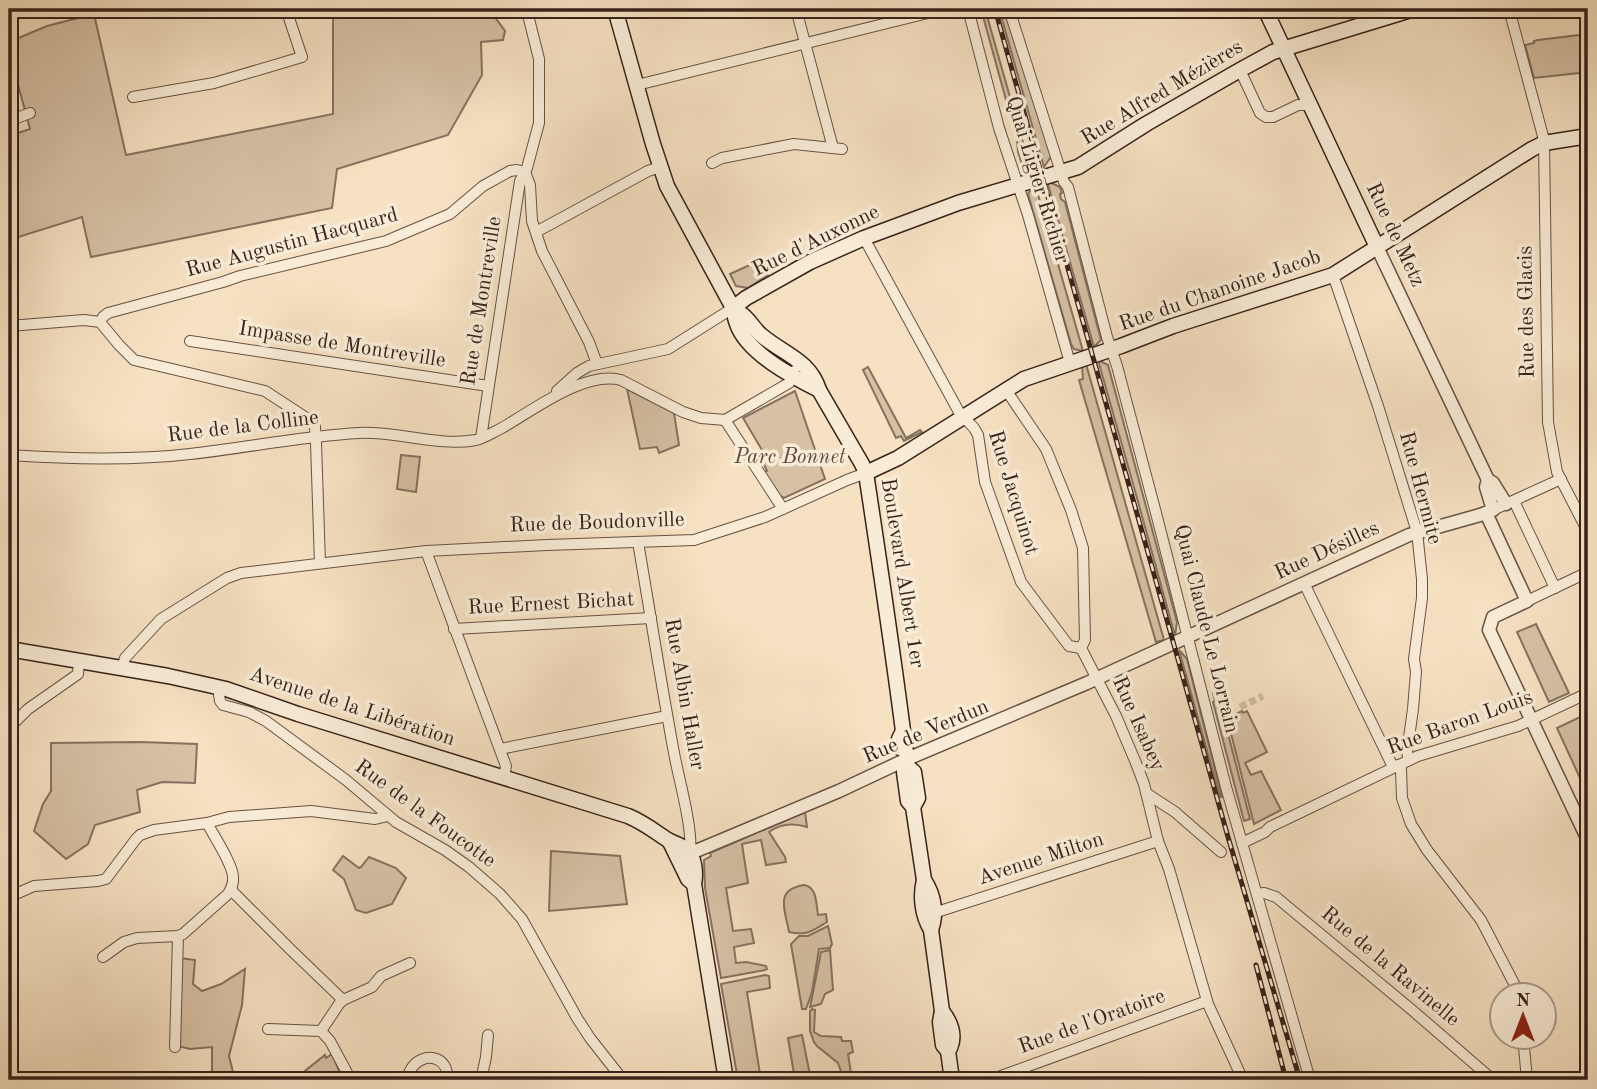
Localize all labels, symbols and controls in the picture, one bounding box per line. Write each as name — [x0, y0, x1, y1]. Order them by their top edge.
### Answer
street label: Rue Alfred Mézières — [1077, 36, 1247, 150]
street label: Quai Ligier Richier — [1002, 94, 1073, 267]
street label: Rue de Metz — [1362, 180, 1428, 290]
street label: Rue d'Auxonne — [749, 201, 883, 281]
street label: Rue Augustin Hacquard — [184, 205, 400, 281]
street label: Rue de Montreville — [458, 215, 506, 387]
street label: Rue des Glacis — [1515, 246, 1539, 378]
street label: Rue du Chanoine Jacob — [1116, 247, 1324, 335]
street label: Impasse de Montreville — [237, 318, 447, 372]
street label: Rue de la Colline — [166, 407, 320, 447]
street label: Rue Jacquinot — [984, 428, 1042, 558]
street label: Rue Hermite — [1395, 429, 1445, 547]
park label: Parc Bonnet — [733, 447, 846, 468]
street label: Boulevard Albert 1er — [877, 476, 927, 670]
street label: Rue de Boudonville — [509, 509, 685, 537]
street label: Rue Désilles — [1271, 518, 1383, 584]
street label: Quai Claude Le Lorrain — [1170, 522, 1242, 736]
street label: Rue Ernest Bichat — [467, 589, 635, 619]
street label: Rue Albin Haller — [660, 617, 708, 772]
street label: Avenue de la Libération — [247, 664, 457, 750]
street label: Rue Isabey — [1108, 674, 1168, 774]
street label: Rue Baron Louis — [1384, 687, 1536, 759]
street label: Rue de Verdun — [860, 696, 992, 768]
street label: Rue de la Foucotte — [351, 756, 499, 872]
street label: Avenue Milton — [976, 829, 1106, 889]
street label: Rue de la Ravinelle — [1317, 903, 1463, 1031]
north arrow — [1488, 981, 1558, 1050]
street label: Rue de l'Oratoire — [1016, 986, 1168, 1058]
text: N — [1516, 992, 1531, 1011]

